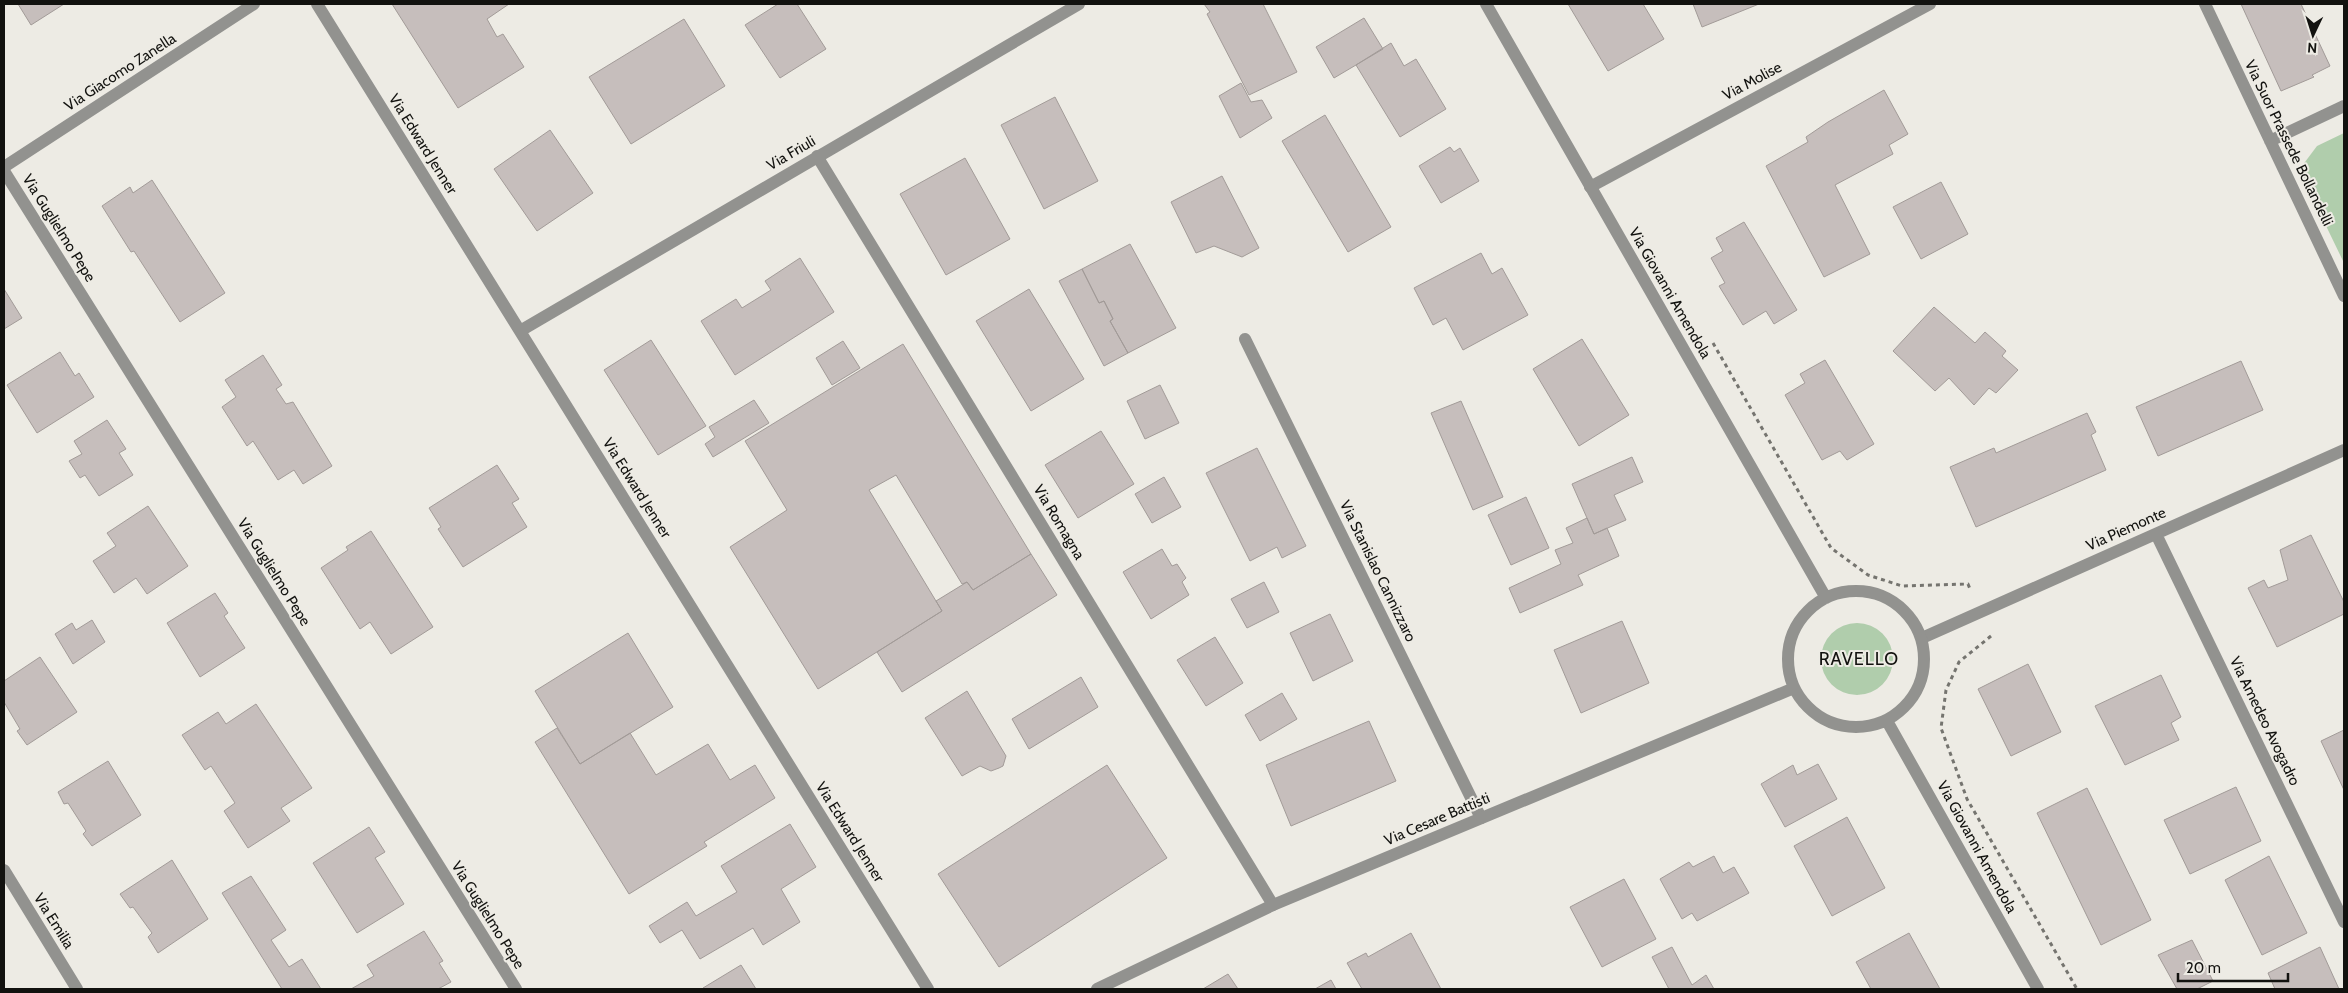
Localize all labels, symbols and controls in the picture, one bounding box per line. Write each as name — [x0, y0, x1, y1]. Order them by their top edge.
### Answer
north arrow — [2288, 10, 2338, 60]
street label: Via Giacomo Zanella — [61, 29, 180, 115]
text: N — [2307, 39, 2318, 57]
street label: Via Suor Prassede Bollandelli — [2241, 57, 2337, 229]
street label: Via Molise — [1719, 58, 1785, 104]
street label: Via Edward Jenner — [385, 91, 461, 198]
street label: Via Friuli — [763, 132, 819, 174]
street label: Via Guglielmo Pepe — [19, 171, 100, 285]
street label: Via Giovanni Amendola — [1625, 224, 1715, 362]
street label: Via Edward Jenner — [599, 435, 675, 542]
street label: Via Romagna — [1030, 481, 1089, 563]
street label: Via Stanislao Cannizzaro — [1336, 497, 1420, 645]
street label: Via Piemonte — [2083, 503, 2169, 555]
street label: Via Guglielmo Pepe — [234, 515, 315, 629]
district label: RAVELLO — [1819, 648, 1899, 670]
street label: Via Amedeo Avogadro — [2226, 654, 2304, 788]
street label: Via Giovanni Amendola — [1933, 778, 2021, 917]
street label: Via Edward Jenner — [812, 779, 888, 886]
street label: Via Cesare Battisti — [1381, 789, 1493, 849]
street label: Via Guglielmo Pepe — [448, 858, 529, 972]
street label: Via Emilia — [30, 890, 78, 953]
scale bar — [2178, 950, 2288, 982]
text: 20 m — [2186, 959, 2221, 977]

